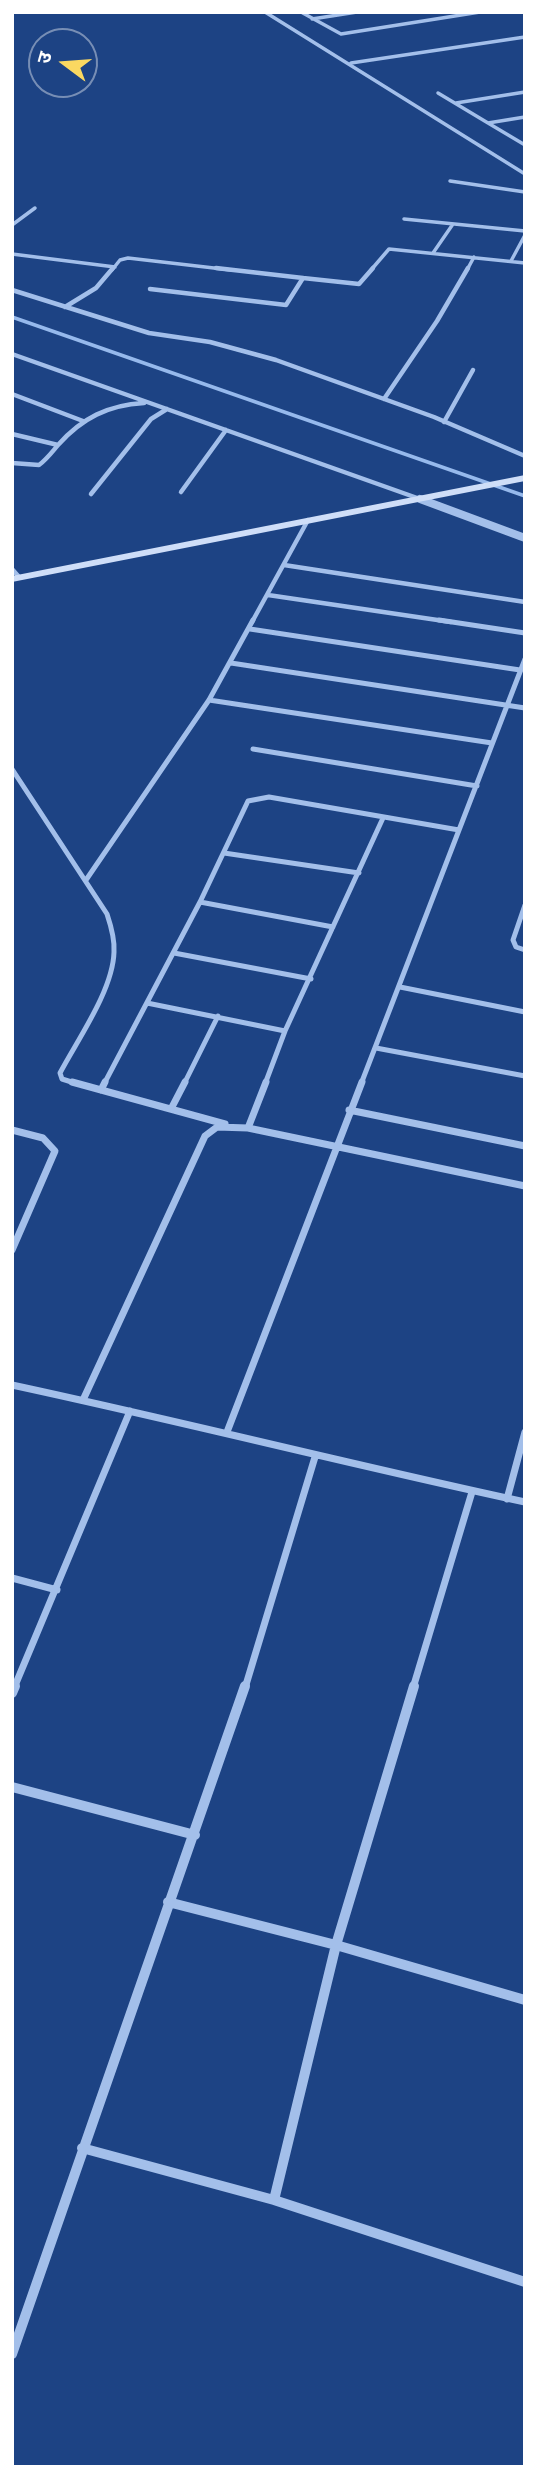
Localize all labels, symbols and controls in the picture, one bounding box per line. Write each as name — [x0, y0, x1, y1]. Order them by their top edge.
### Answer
north arrow — [28, 28, 98, 98]
text: उ — [32, 49, 58, 66]

